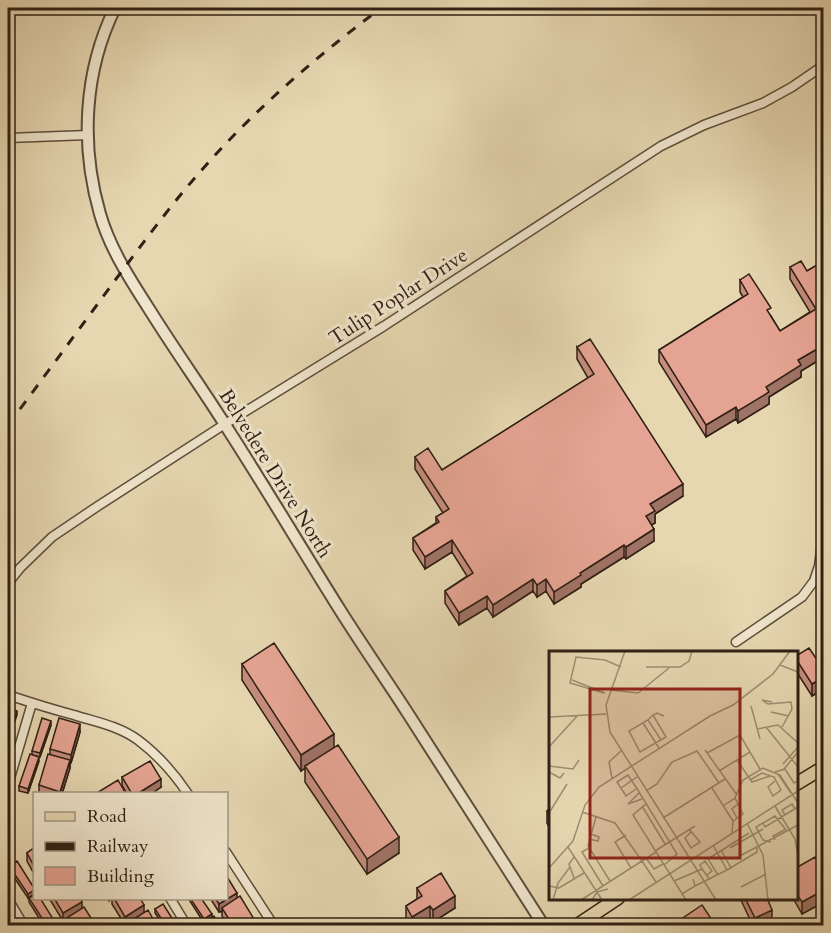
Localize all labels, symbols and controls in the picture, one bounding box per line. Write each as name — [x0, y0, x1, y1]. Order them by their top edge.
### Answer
street label: Tulip Poplar Drive — [324, 241, 473, 351]
street label: Belvedere Drive North — [213, 384, 339, 563]
inset map — [549, 651, 798, 900]
legend — [33, 792, 228, 900]
text: Road — [87, 804, 127, 829]
text: Railway — [87, 834, 149, 859]
text: Building — [87, 864, 155, 889]

